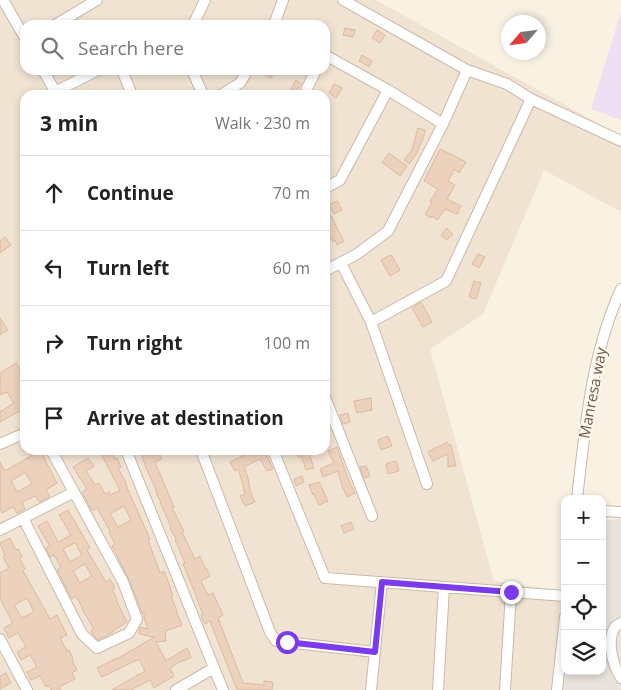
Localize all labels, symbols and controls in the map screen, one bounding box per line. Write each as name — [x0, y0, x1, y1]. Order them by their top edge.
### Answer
north arrow — [501, 15, 546, 60]
search box — [20, 20, 330, 75]
icon: search — [38, 34, 66, 62]
text: Search here — [78, 35, 184, 61]
text: 3 min — [40, 109, 98, 137]
text: Walk · 230 m — [215, 112, 310, 134]
icon: ahead — [40, 179, 68, 207]
text: Continue — [87, 180, 174, 206]
text: 70 m — [273, 182, 310, 204]
icon: left — [40, 254, 68, 282]
text: Turn left — [87, 255, 169, 281]
text: 60 m — [273, 257, 310, 279]
icon: right — [40, 329, 68, 357]
text: Turn right — [87, 330, 182, 356]
text: 100 m — [264, 332, 310, 354]
street label: Manresa way — [573, 345, 611, 440]
icon: arrive — [40, 404, 68, 432]
text: Arrive at destination — [87, 405, 284, 431]
map controls — [561, 495, 606, 675]
button: + — [561, 495, 606, 540]
button: − — [561, 540, 606, 585]
route end — [500, 581, 523, 604]
button: locate — [561, 585, 606, 630]
button: layers — [561, 630, 606, 675]
route start — [276, 631, 299, 654]

